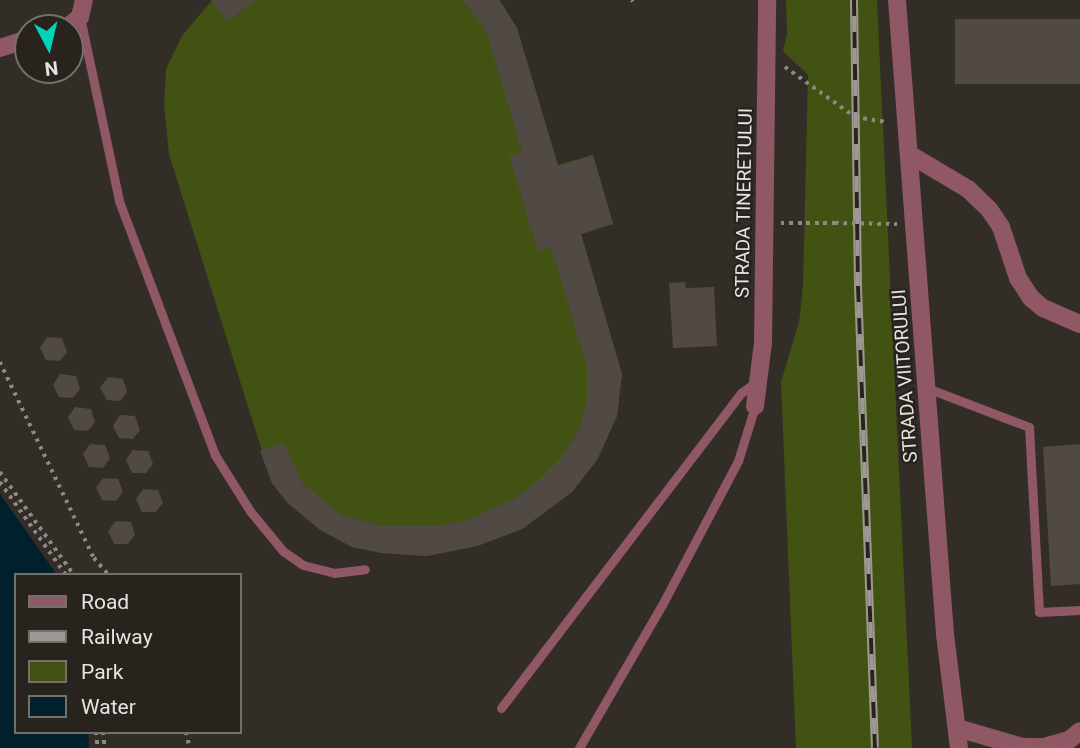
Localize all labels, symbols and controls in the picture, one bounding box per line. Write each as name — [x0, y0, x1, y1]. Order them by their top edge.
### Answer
north arrow — [14, 14, 84, 84]
text: N — [43, 56, 59, 81]
street label: STRADA TINERETULUI — [731, 108, 757, 298]
street label: STRADA VIITORULUI — [888, 289, 922, 463]
legend — [14, 573, 242, 734]
text: Road — [81, 590, 129, 614]
text: Railway — [81, 625, 153, 649]
text: Park — [81, 660, 123, 684]
text: Water — [81, 695, 136, 719]

